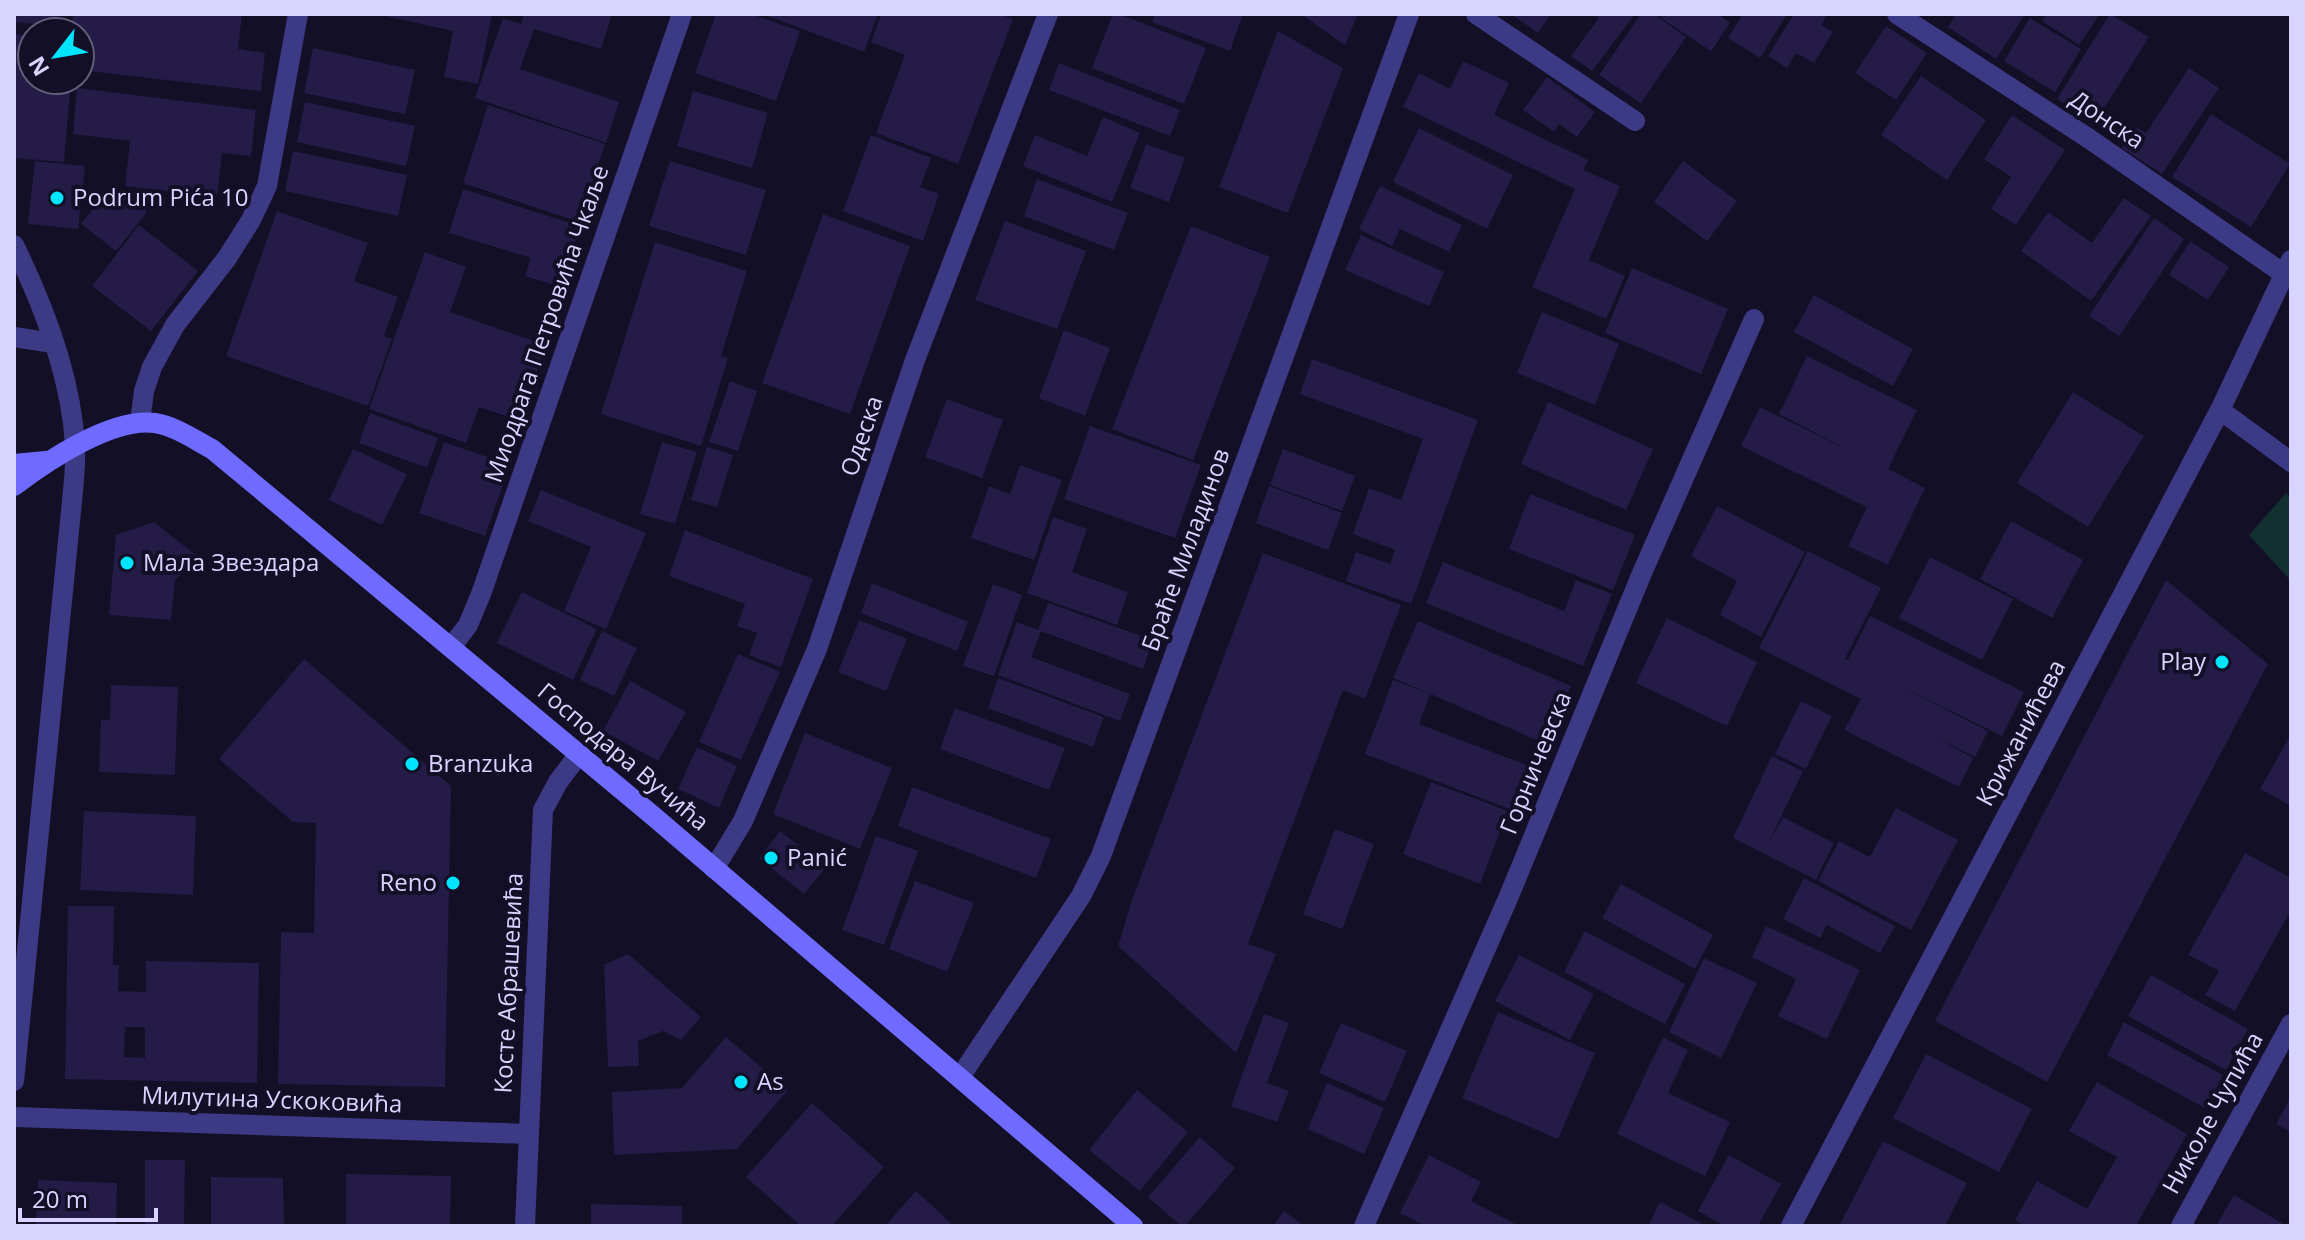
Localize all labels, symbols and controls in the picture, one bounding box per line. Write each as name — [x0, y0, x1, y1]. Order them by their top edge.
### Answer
north arrow — [16, 16, 96, 96]
text: N — [21, 51, 55, 82]
street label: Донска — [2064, 82, 2152, 156]
street label: Миодрага Петровића Чкаље — [476, 160, 616, 487]
place label: Podrum Pića 10 — [73, 180, 249, 213]
marker: Podrum Pića 10 — [48, 189, 66, 207]
street label: Одеска — [831, 391, 890, 480]
street label: Браће Миладинов — [1133, 444, 1237, 655]
place label: Мала Звездара — [143, 545, 319, 578]
marker: Мала Звездара — [118, 554, 136, 572]
place label: Play — [2160, 644, 2207, 677]
street label: Крижанићева — [1967, 653, 2072, 811]
marker: Play — [2213, 653, 2231, 671]
street label: Господара Вучића — [531, 674, 717, 837]
street label: Горничевска — [1491, 686, 1578, 839]
place label: Branzuka — [428, 746, 533, 779]
marker: Branzuka — [403, 755, 421, 773]
place label: Panić — [787, 840, 847, 873]
marker: Panić — [762, 849, 780, 867]
place label: Reno — [380, 865, 437, 898]
street label: Косте Абрашевића — [485, 872, 530, 1094]
marker: Reno — [444, 874, 462, 892]
street label: Николе Чупића — [2154, 1026, 2270, 1199]
place label: As — [757, 1064, 784, 1097]
marker: As — [732, 1073, 750, 1091]
street label: Милутина Ускоковића — [141, 1077, 403, 1120]
scale bar — [20, 1172, 156, 1222]
text: 20 m — [32, 1182, 88, 1215]

